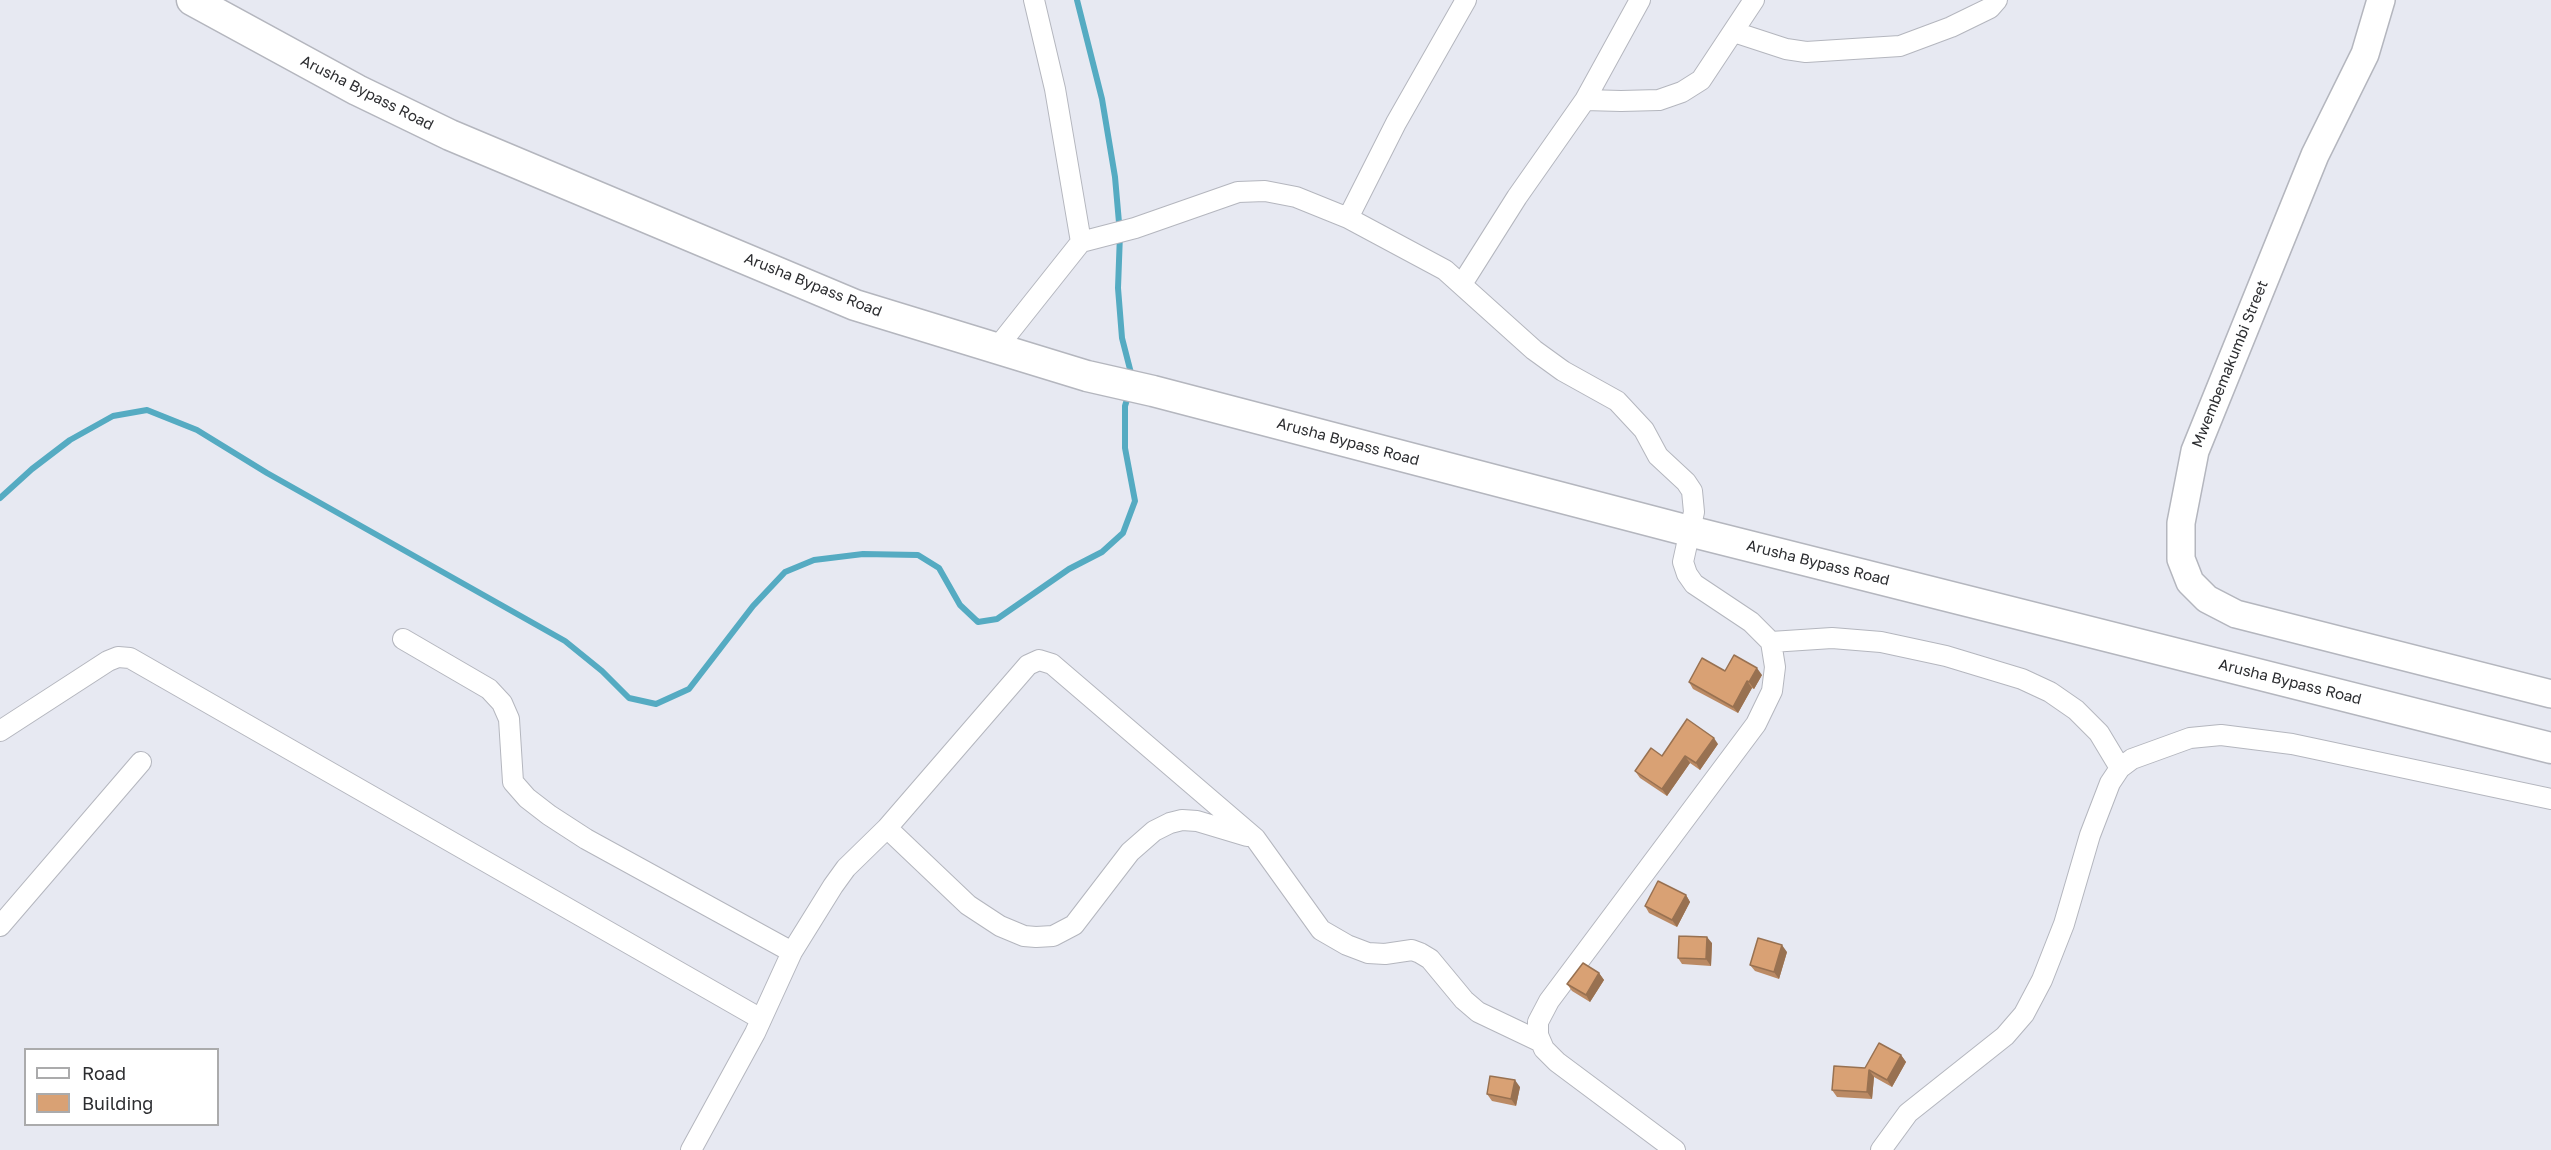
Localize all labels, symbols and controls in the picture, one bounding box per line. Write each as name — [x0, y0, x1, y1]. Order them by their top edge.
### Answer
street label: Arusha Bypass Road — [298, 52, 436, 134]
street label: Arusha Bypass Road — [742, 249, 884, 321]
street label: Mwembemakumbi Street — [2188, 278, 2272, 450]
street label: Arusha Bypass Road — [1275, 414, 1421, 470]
street label: Arusha Bypass Road — [1745, 537, 1891, 589]
street label: Arusha Bypass Road — [2217, 656, 2363, 708]
legend — [24, 1048, 219, 1126]
text: Road — [82, 1062, 126, 1084]
text: Building — [82, 1092, 153, 1114]

